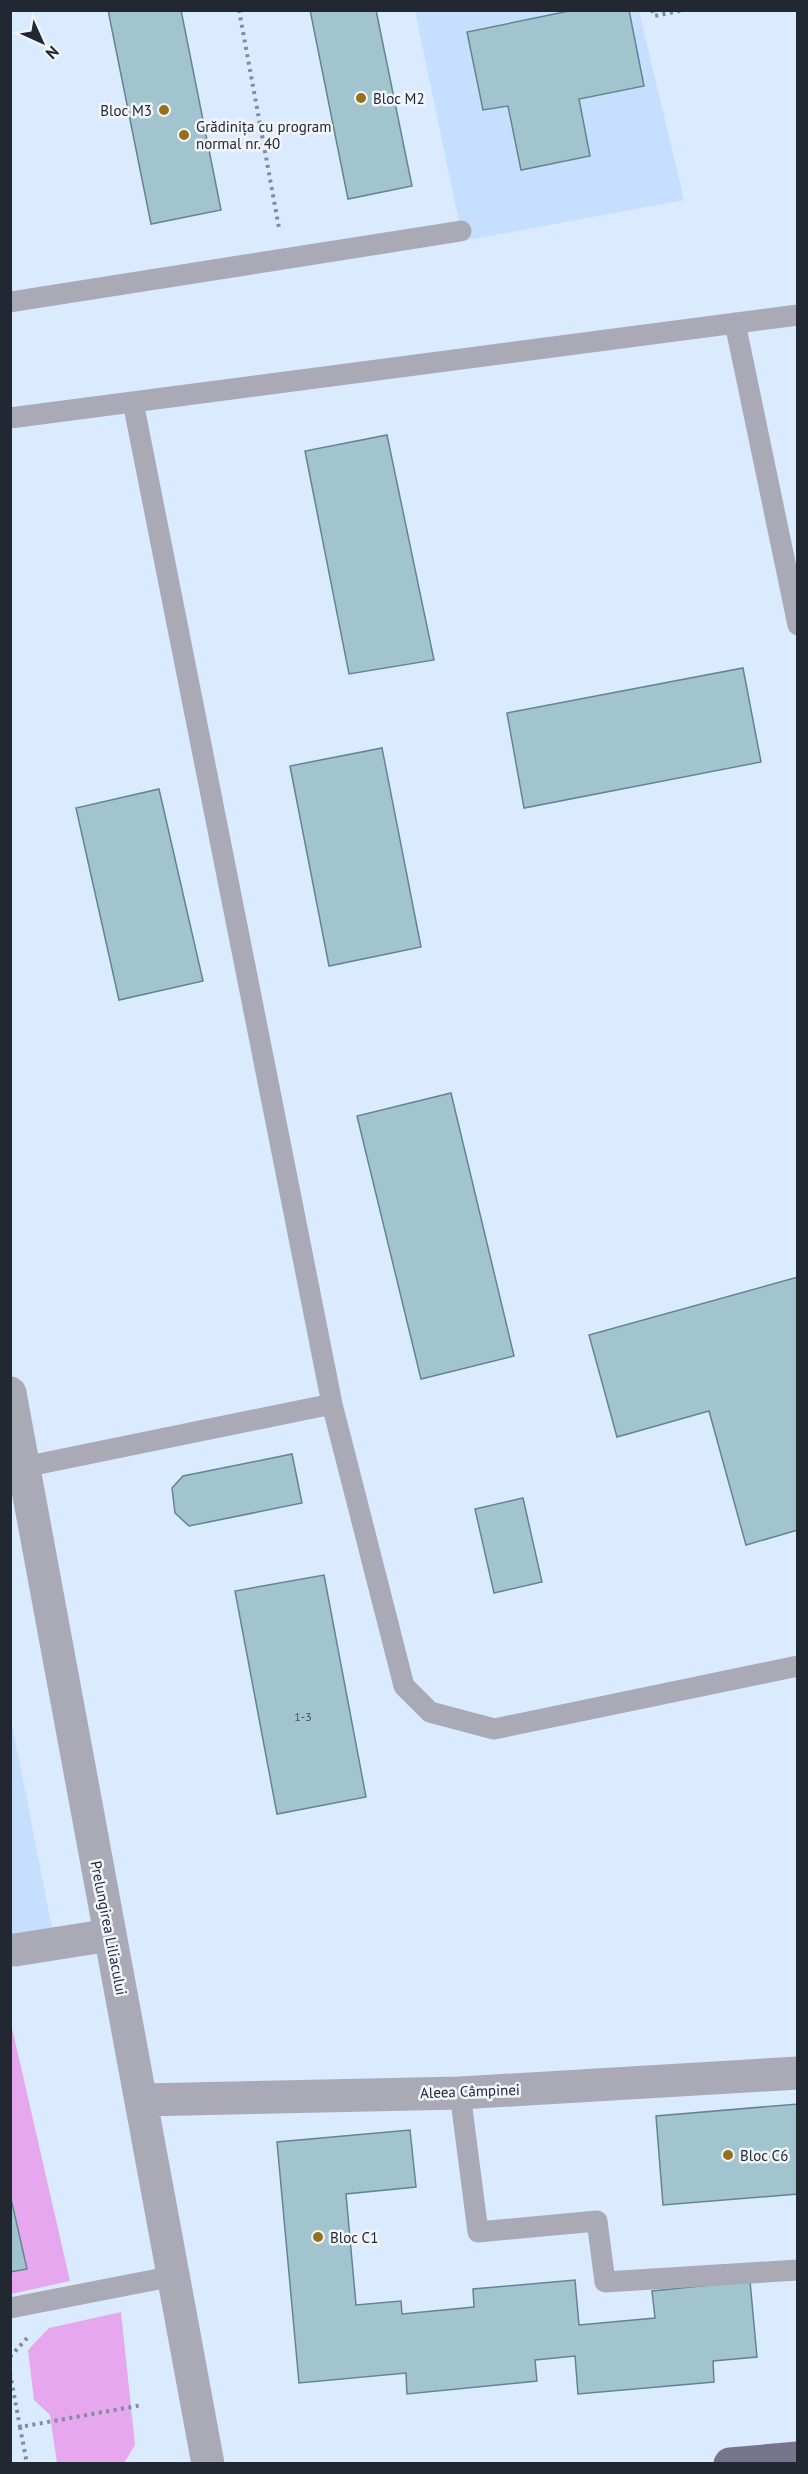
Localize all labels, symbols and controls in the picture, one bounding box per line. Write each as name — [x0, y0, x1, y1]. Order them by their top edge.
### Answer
north arrow — [12, 12, 72, 72]
text: N — [42, 42, 63, 63]
place label: Bloc M2 — [373, 89, 425, 108]
marker: Bloc M2 — [354, 91, 368, 105]
place label: Bloc M3 — [100, 101, 152, 120]
marker: Bloc M3 — [157, 103, 171, 117]
place label: Grădinița cu program normal nr. 40 — [196, 117, 331, 153]
marker: Grădinița cu program normal nr. 40 — [177, 128, 191, 142]
house number: 1-3 — [294, 1709, 312, 1724]
street label: Prelungirea Liliacului — [87, 1859, 131, 1997]
street label: Aleea Câmpinei — [420, 2080, 520, 2102]
place label: Bloc C6 — [740, 2146, 788, 2165]
marker: Bloc C6 — [721, 2148, 735, 2162]
place label: Bloc C1 — [330, 2228, 378, 2247]
marker: Bloc C1 — [311, 2230, 325, 2244]

